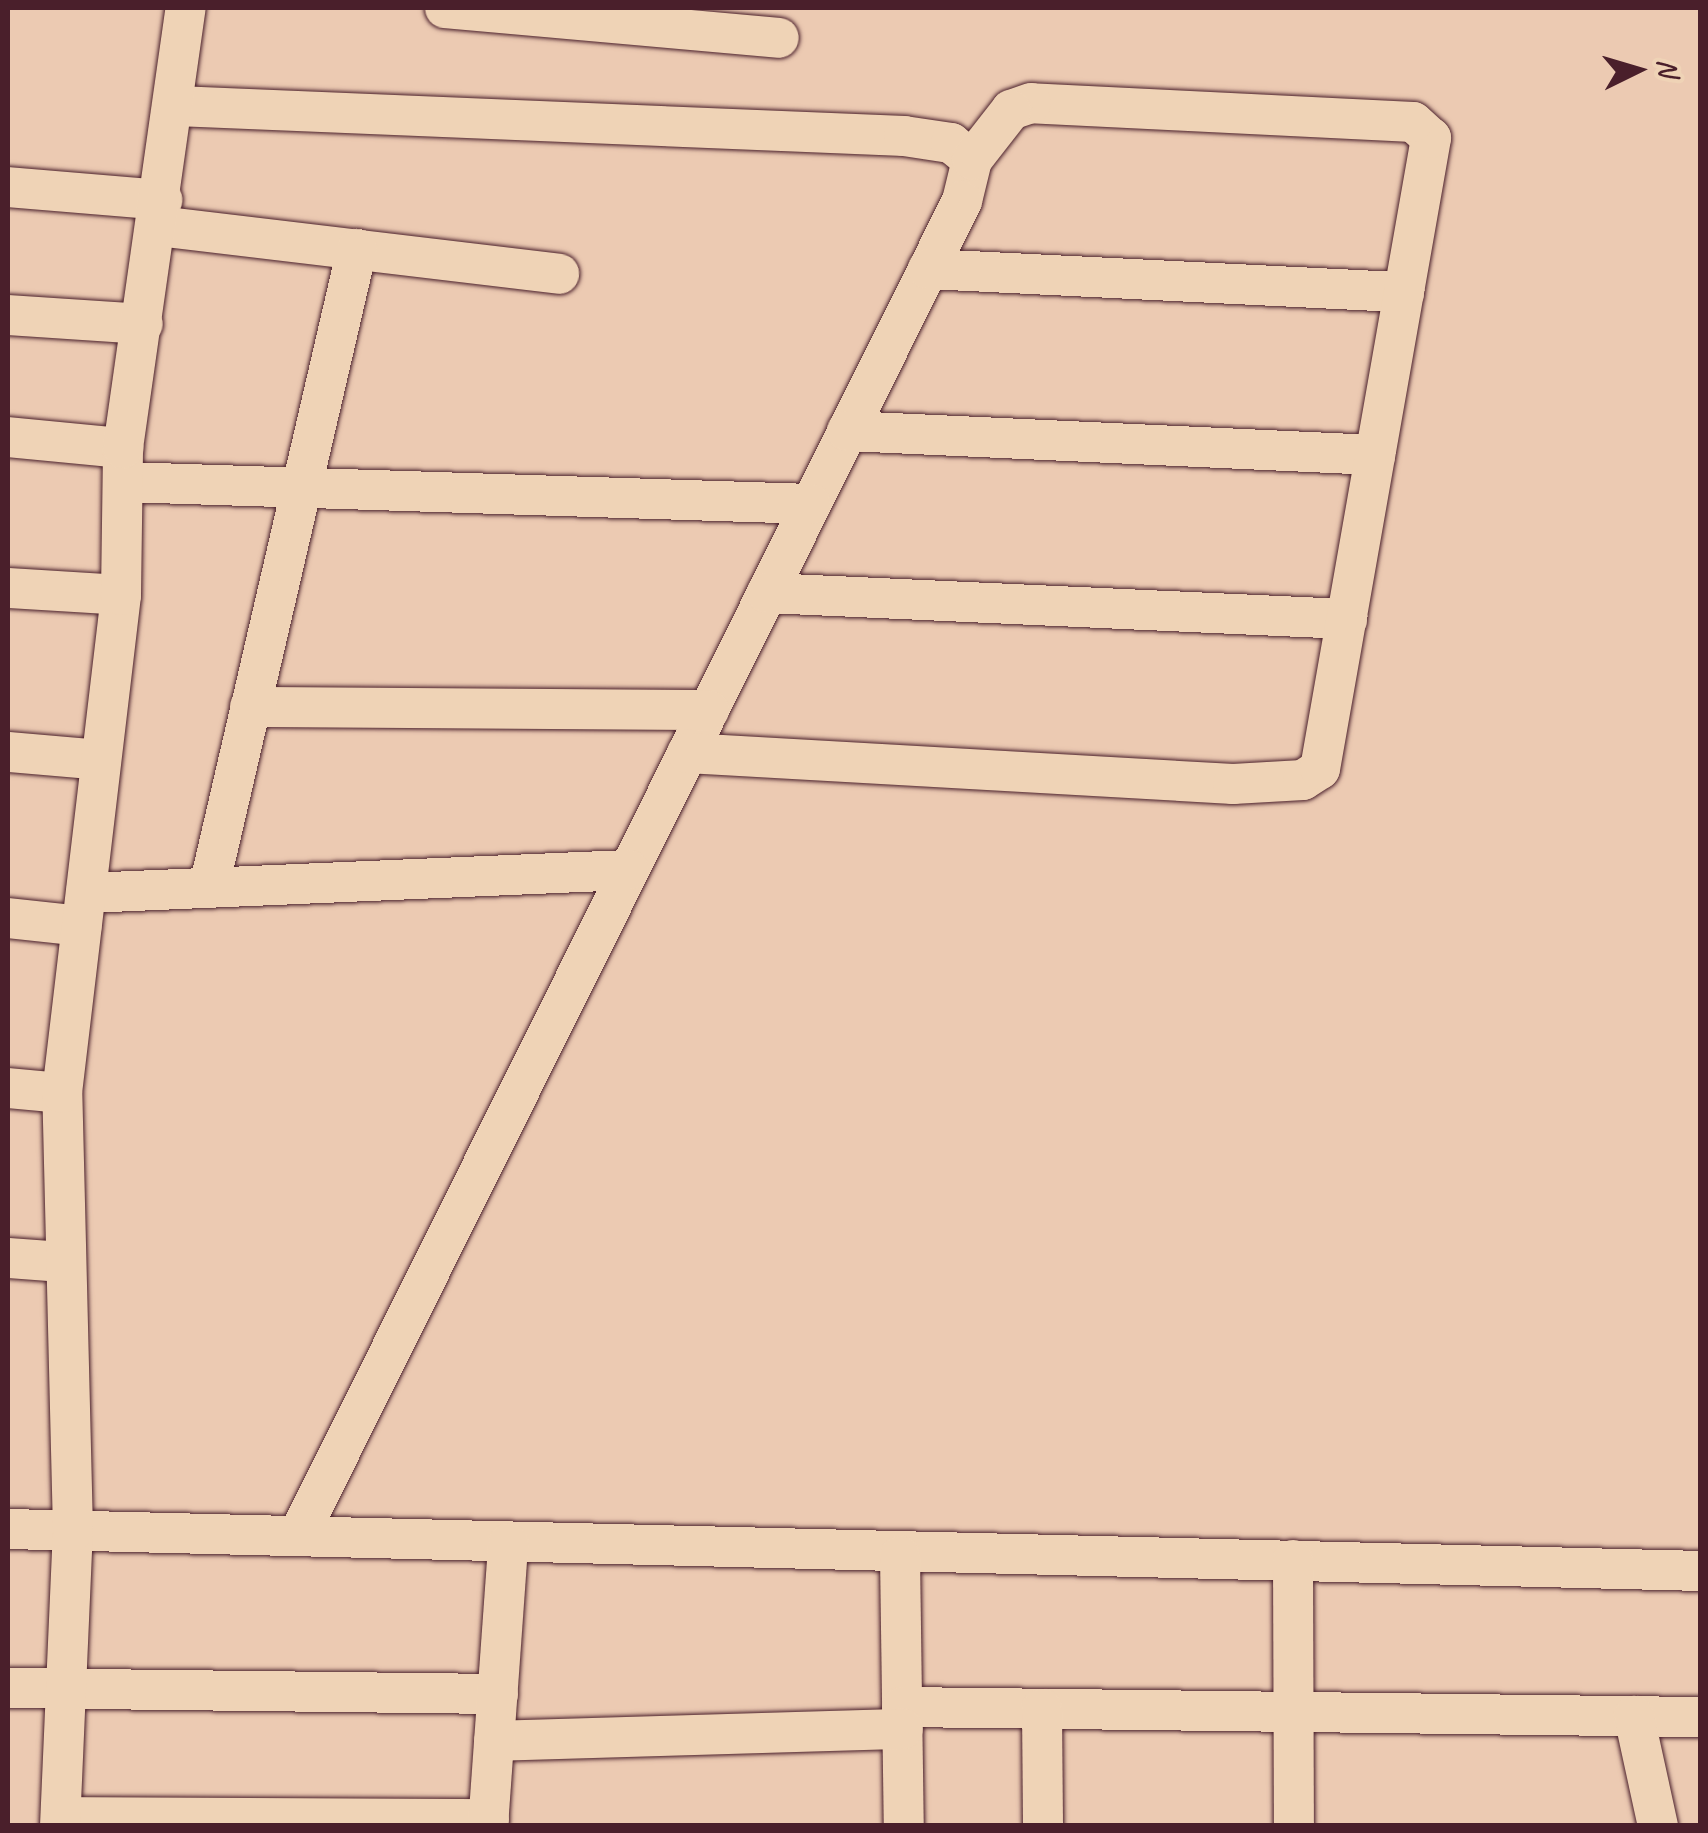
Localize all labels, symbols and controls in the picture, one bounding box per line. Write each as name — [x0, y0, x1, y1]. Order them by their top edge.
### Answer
north arrow — [1588, 20, 1688, 120]
text: N — [1650, 57, 1687, 78]

